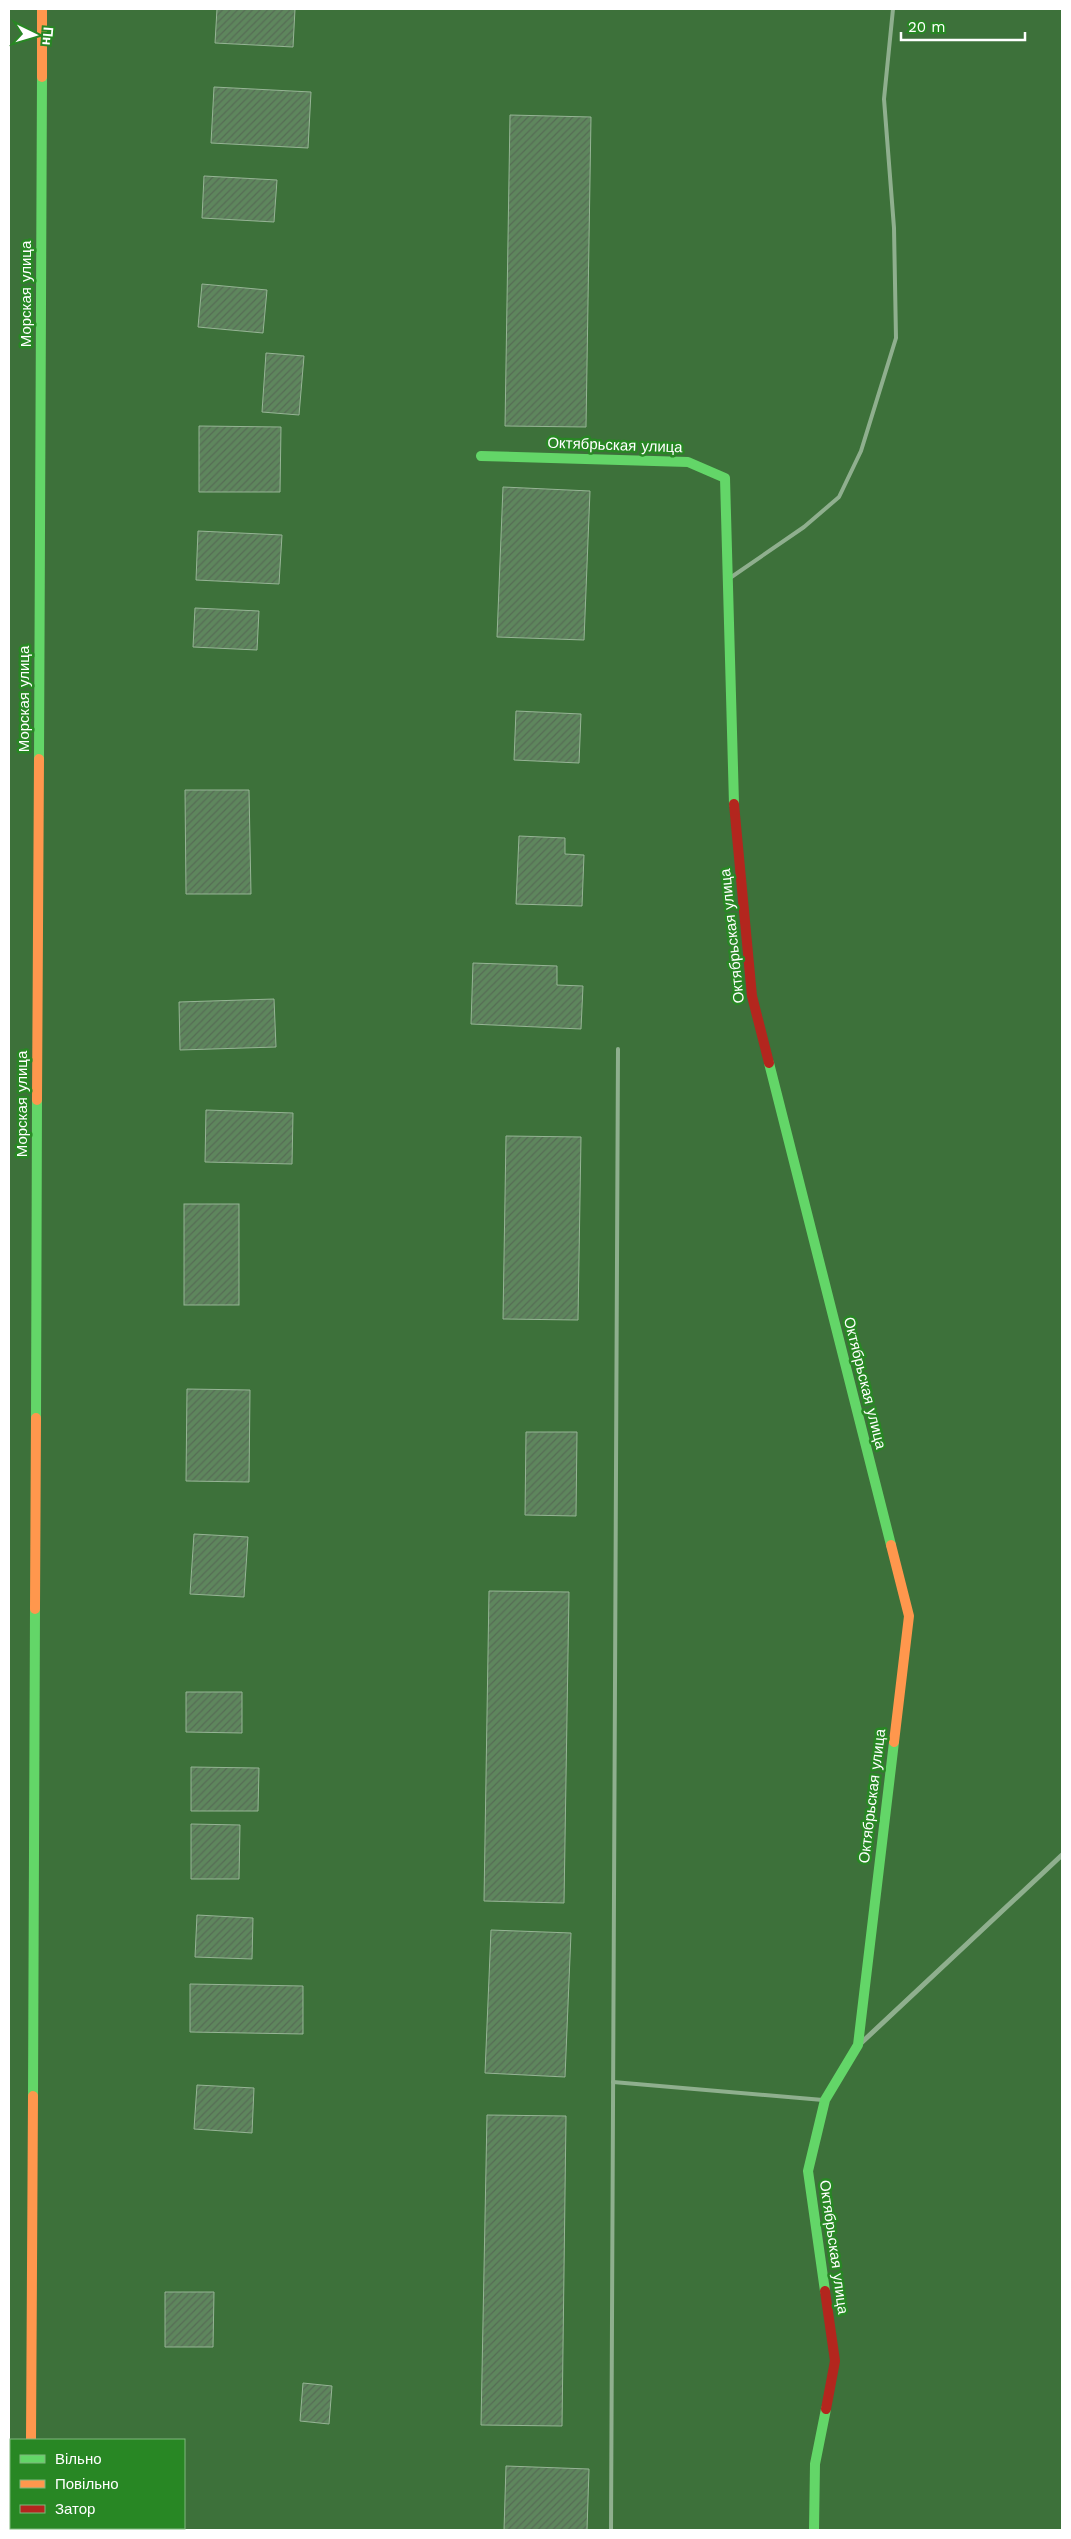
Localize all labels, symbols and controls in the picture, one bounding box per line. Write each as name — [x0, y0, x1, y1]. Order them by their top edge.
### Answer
north arrow — [10, 10, 60, 60]
scale bar — [901, 10, 1025, 42]
text: 20 m — [908, 18, 946, 36]
text: Пн — [39, 26, 57, 46]
street label: Морская улица — [17, 240, 35, 347]
street label: Октябрьская улица — [547, 434, 684, 456]
street label: Морская улица — [15, 645, 33, 752]
street label: Октябрьская улица — [716, 867, 748, 1004]
street label: Морская улица — [13, 1050, 31, 1157]
street label: Октябрьская улица — [840, 1315, 890, 1451]
street label: Октябрьская улица — [855, 1727, 889, 1864]
street label: Октябрьская улица — [816, 2179, 852, 2316]
legend — [10, 2439, 185, 2529]
text: Вільно — [55, 2450, 102, 2468]
text: Повільно — [55, 2475, 119, 2493]
text: Затор — [55, 2500, 95, 2518]

